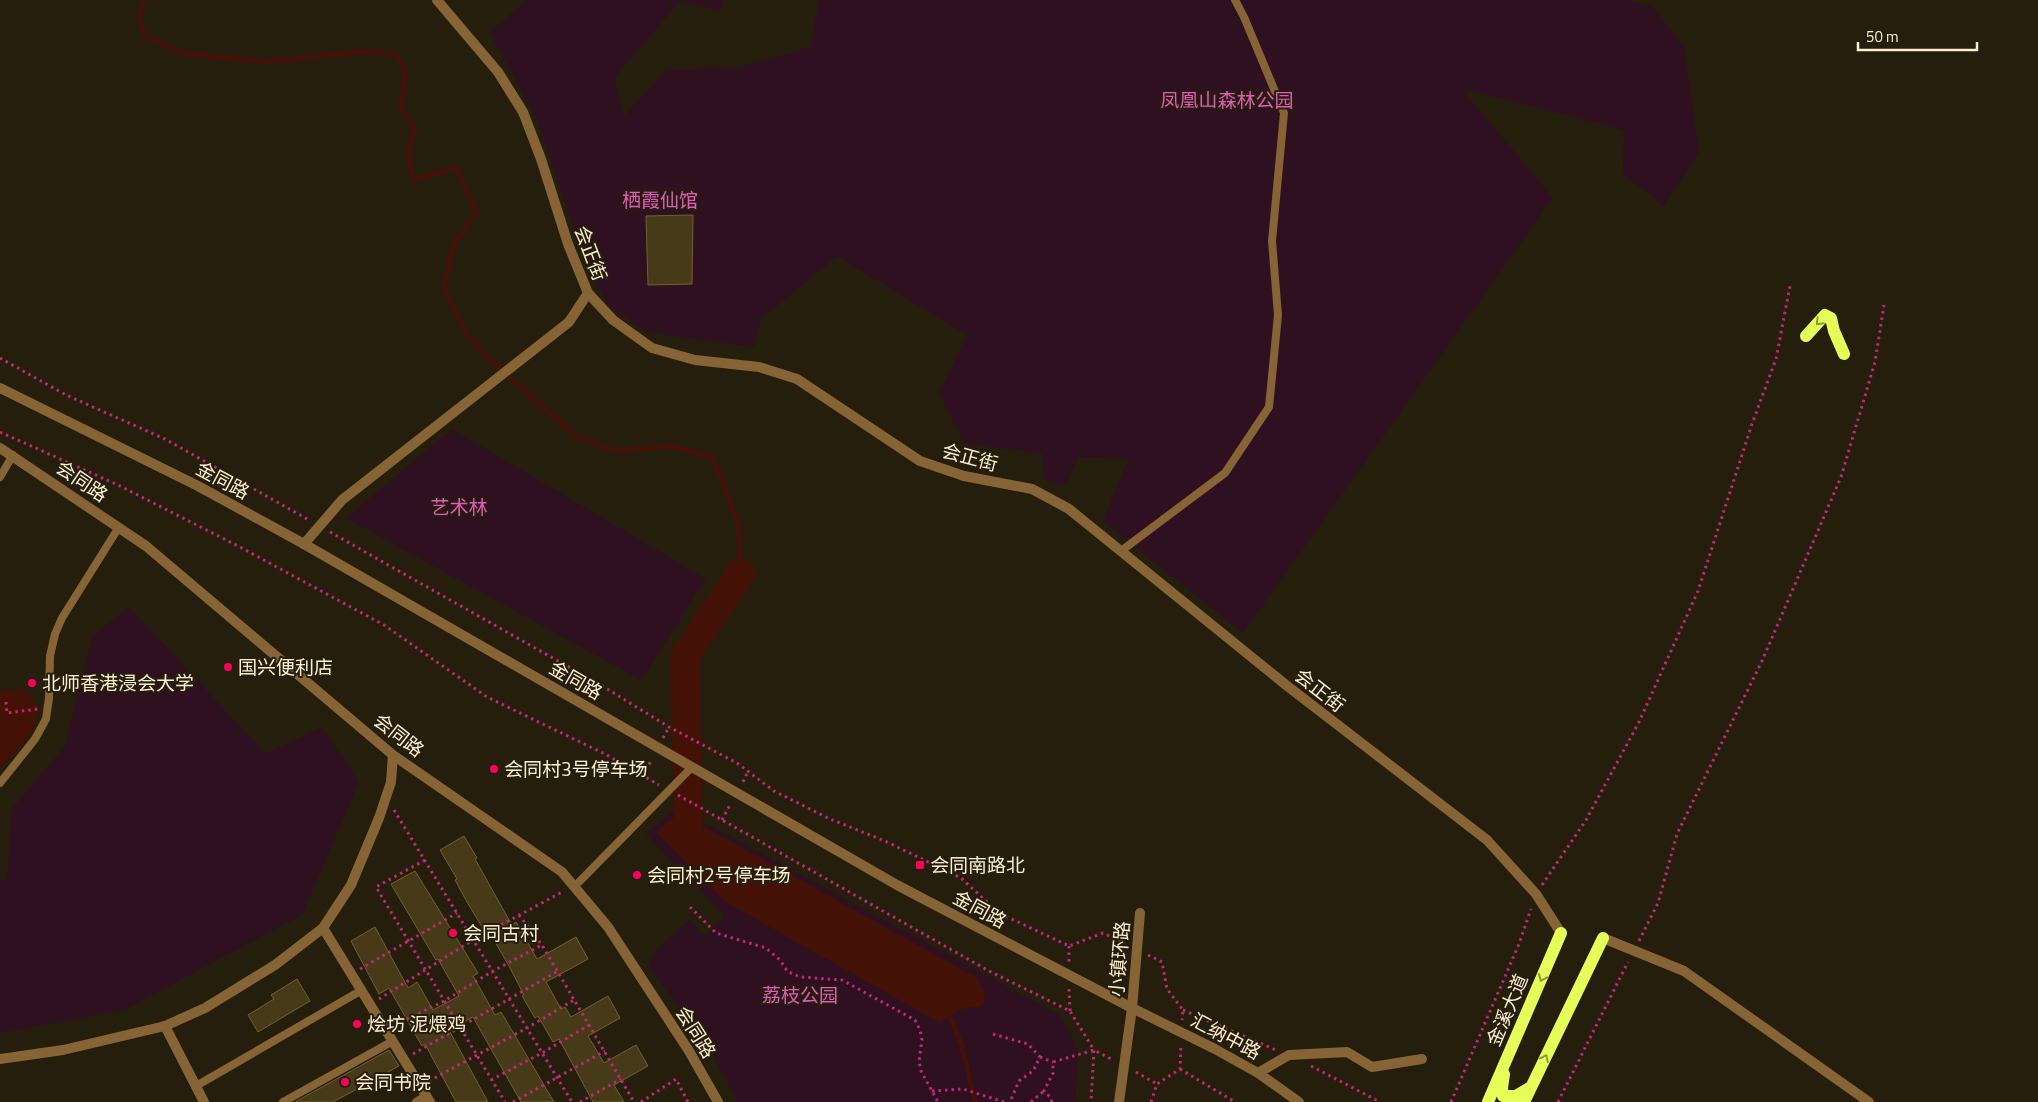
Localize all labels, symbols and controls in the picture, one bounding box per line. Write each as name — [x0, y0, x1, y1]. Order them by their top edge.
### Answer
scale bar — [1858, 20, 1977, 52]
text: 50 m — [1866, 25, 1899, 48]
park label: 凤凰山森林公园 — [1160, 85, 1294, 114]
park label: 栖霞仙馆 — [622, 185, 698, 214]
street label: 会正街 — [568, 221, 615, 285]
one-way arrow — [1815, 316, 1824, 325]
street label: 会正街 — [939, 435, 1001, 478]
street label: 会同路 — [51, 453, 114, 509]
street label: 金同路 — [191, 453, 255, 506]
park label: 艺术林 — [430, 492, 488, 521]
place label: 国兴便利店 — [238, 652, 333, 681]
street label: 金同路 — [544, 653, 608, 706]
marker: 国兴便利店 — [222, 661, 234, 673]
street label: 会正街 — [1289, 661, 1352, 719]
place label: 北师香港浸会大学 — [42, 668, 194, 697]
marker: 北师香港浸会大学 — [26, 677, 38, 689]
street label: 会同路 — [368, 706, 431, 764]
place label: 会同村3号停车场 — [504, 754, 648, 783]
marker: 会同村3号停车场 — [488, 763, 500, 775]
place label: 会同南路北 — [930, 850, 1025, 879]
marker: 会同南路北 — [914, 859, 926, 871]
place label: 会同村2号停车场 — [647, 860, 791, 889]
marker: 会同村2号停车场 — [631, 869, 643, 881]
street label: 金同路 — [948, 882, 1012, 935]
place label: 会同古村 — [463, 918, 539, 947]
street label: 小镇环路 — [1101, 920, 1136, 998]
marker: 会同古村 — [447, 927, 459, 939]
street label: 金溪大道 — [1478, 969, 1535, 1050]
one-way arrow — [1537, 973, 1548, 982]
park label: 荔枝公园 — [762, 980, 838, 1009]
street label: 会同路 — [669, 1000, 724, 1064]
street label: 汇纳中路 — [1186, 1005, 1267, 1066]
place label: 烩坊 泥煨鸡 — [367, 1009, 466, 1038]
marker: 烩坊 泥煨鸡 — [351, 1018, 363, 1030]
one-way arrow — [1539, 1054, 1549, 1063]
place label: 会同书院 — [355, 1067, 431, 1096]
marker: 会同书院 — [339, 1076, 351, 1088]

